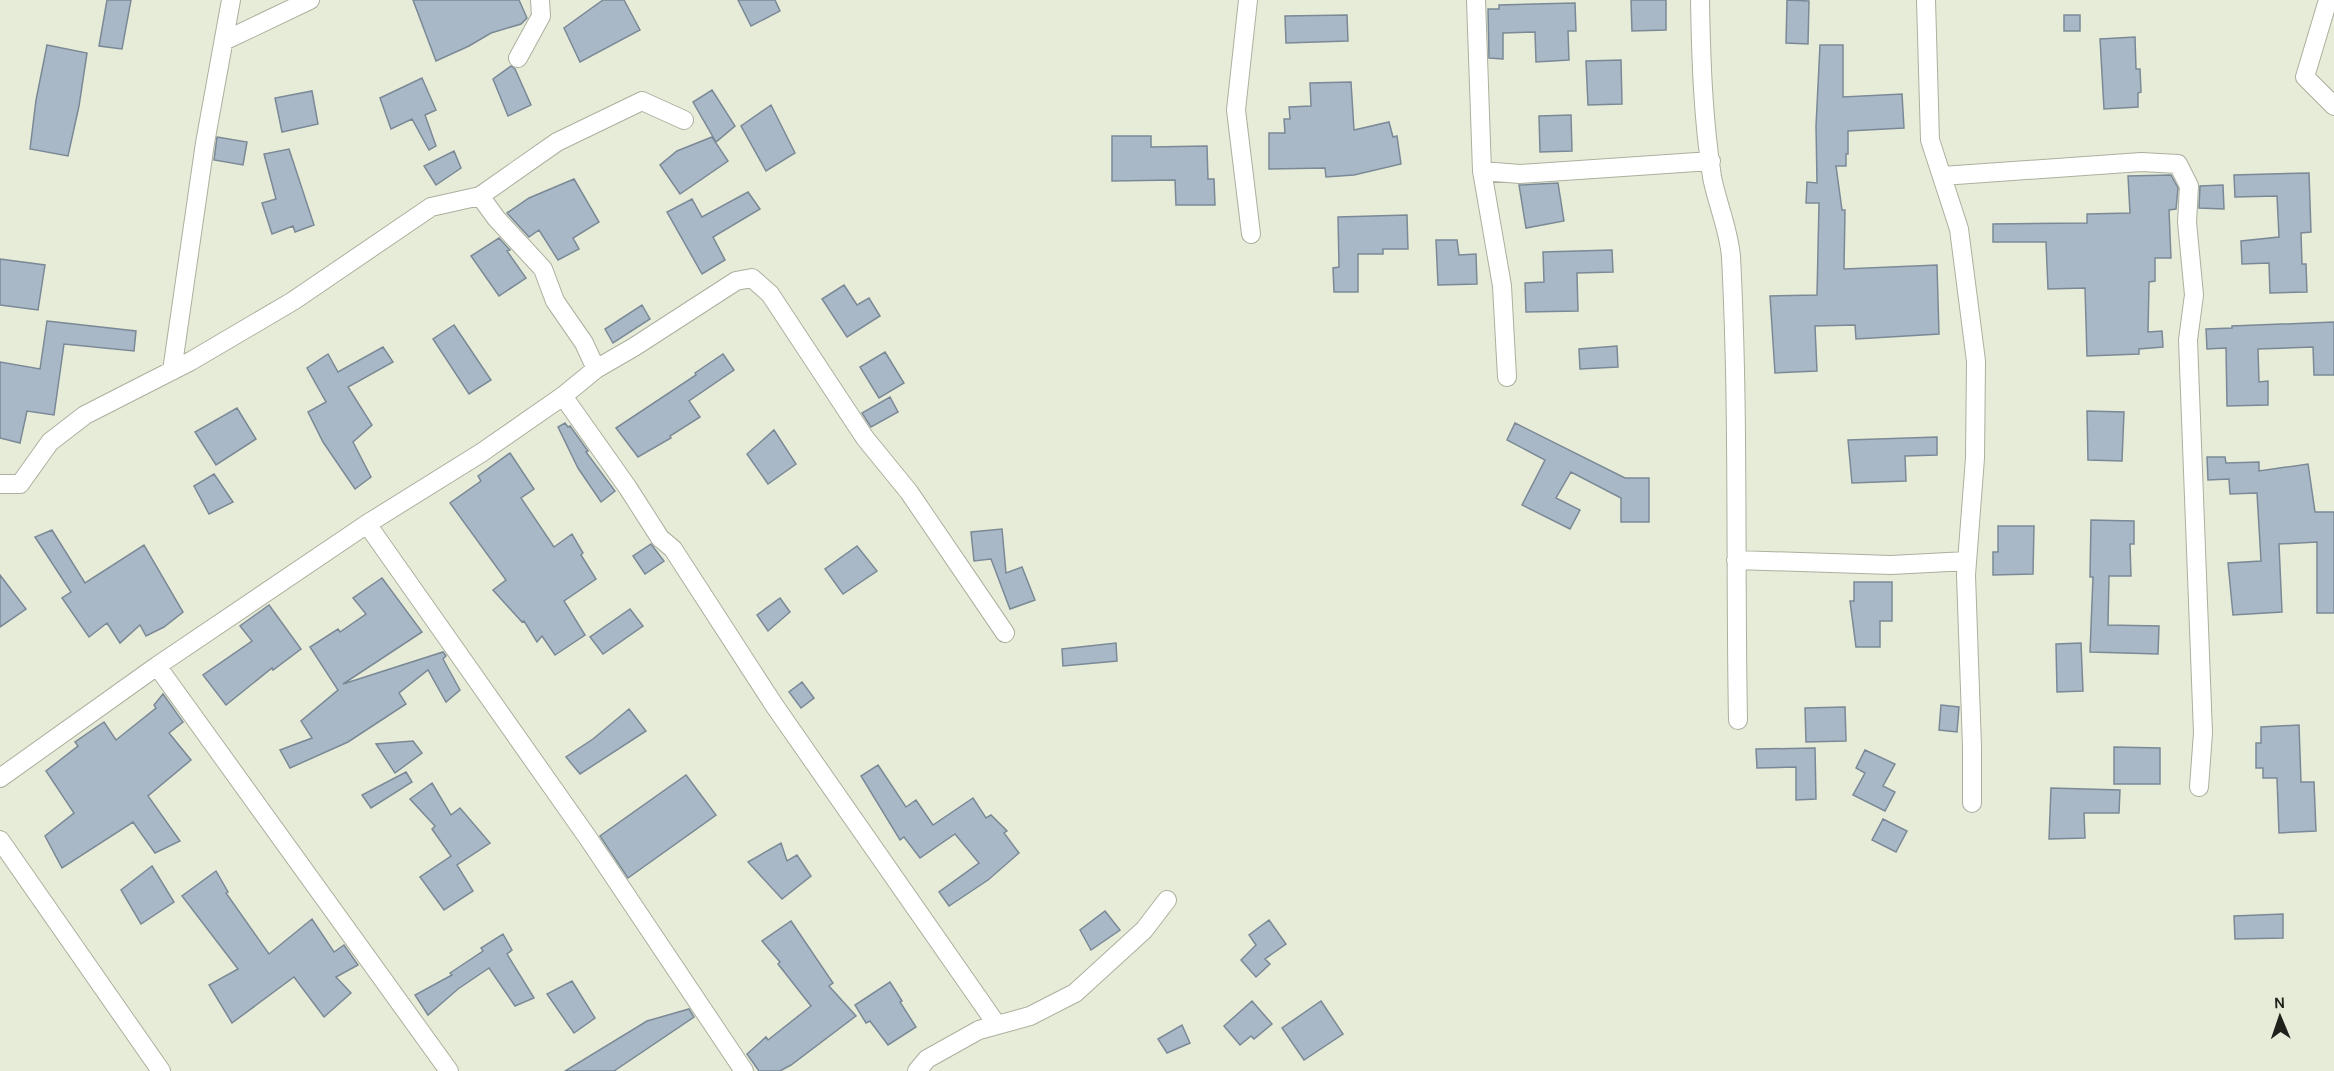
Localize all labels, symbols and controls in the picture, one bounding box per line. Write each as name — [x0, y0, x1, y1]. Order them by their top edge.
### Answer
north arrow — [2250, 987, 2310, 1047]
text: N — [2273, 993, 2286, 1012]

